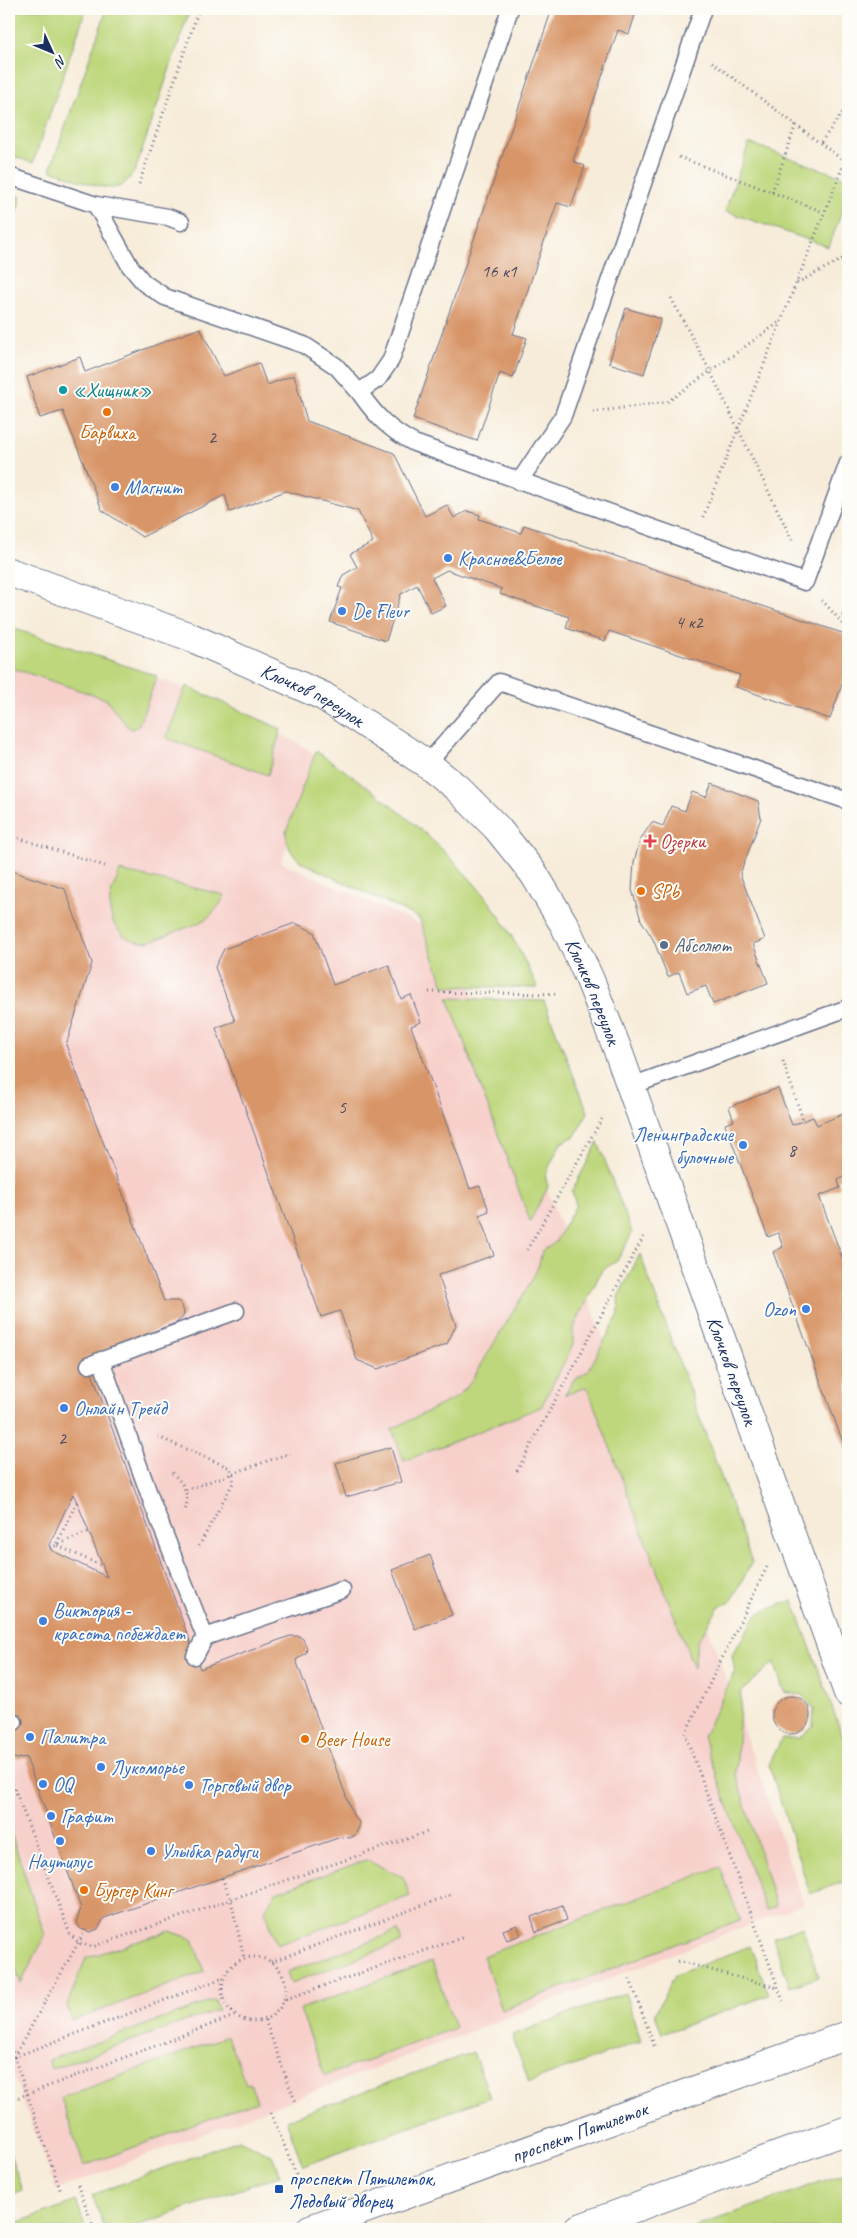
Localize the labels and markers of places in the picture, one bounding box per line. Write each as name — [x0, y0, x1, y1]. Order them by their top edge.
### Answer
place label: «Хищник» — [73, 378, 152, 403]
marker: «Хищник» — [57, 384, 69, 396]
marker: Барвиха — [101, 406, 113, 418]
place label: Барвиха — [79, 420, 137, 445]
place label: Магнит — [125, 475, 183, 500]
marker: Магнит — [109, 481, 121, 493]
place label: Красное&Белое — [458, 546, 563, 571]
marker: Красное&Белое — [442, 552, 454, 564]
place label: De Fleur — [352, 599, 411, 624]
marker: De Fleur — [336, 605, 348, 617]
place label: Озерки — [660, 829, 707, 855]
marker: Озерки — [644, 835, 656, 847]
place label: SPb — [651, 879, 680, 904]
marker: SPb — [635, 885, 647, 897]
place label: Абсолют — [674, 933, 732, 958]
marker: Абсолют — [658, 939, 670, 951]
place label: Ленинградские булочные — [634, 1122, 734, 1170]
marker: Ленинградские булочные — [737, 1139, 749, 1151]
place label: Ozon — [763, 1297, 797, 1322]
marker: Ozon — [800, 1303, 812, 1315]
place label: Онлайн Трейд — [74, 1396, 169, 1421]
marker: Онлайн Трейд — [58, 1402, 70, 1414]
place label: Виктория - красота побеждает — [53, 1598, 186, 1646]
marker: Виктория - красота побеждает — [37, 1615, 49, 1627]
place label: Палитра — [40, 1725, 107, 1750]
place label: Beer House — [315, 1727, 391, 1752]
marker: Палитра — [24, 1731, 36, 1743]
marker: Beer House — [299, 1733, 311, 1745]
place label: Лукоморье — [111, 1755, 185, 1780]
marker: Лукоморье — [95, 1761, 107, 1773]
place label: OQ — [53, 1772, 75, 1797]
place label: Торговый двор — [199, 1773, 292, 1798]
marker: OQ — [37, 1778, 49, 1790]
marker: Торговый двор — [183, 1779, 195, 1791]
place label: Графит — [61, 1804, 114, 1829]
marker: Графит — [45, 1810, 57, 1822]
marker: Наутилус — [54, 1835, 66, 1847]
place label: Улыбка радуги — [161, 1839, 259, 1864]
marker: Улыбка радуги — [145, 1845, 157, 1857]
place label: Наутилус — [28, 1849, 93, 1874]
place label: Бургер Кинг — [94, 1878, 176, 1903]
marker: Бургер Кинг — [78, 1884, 90, 1896]
place label: проспект Пятилеток, Ледовый дворец — [289, 2166, 436, 2214]
marker: проспект Пятилеток, Ледовый дворец — [273, 2183, 285, 2195]

